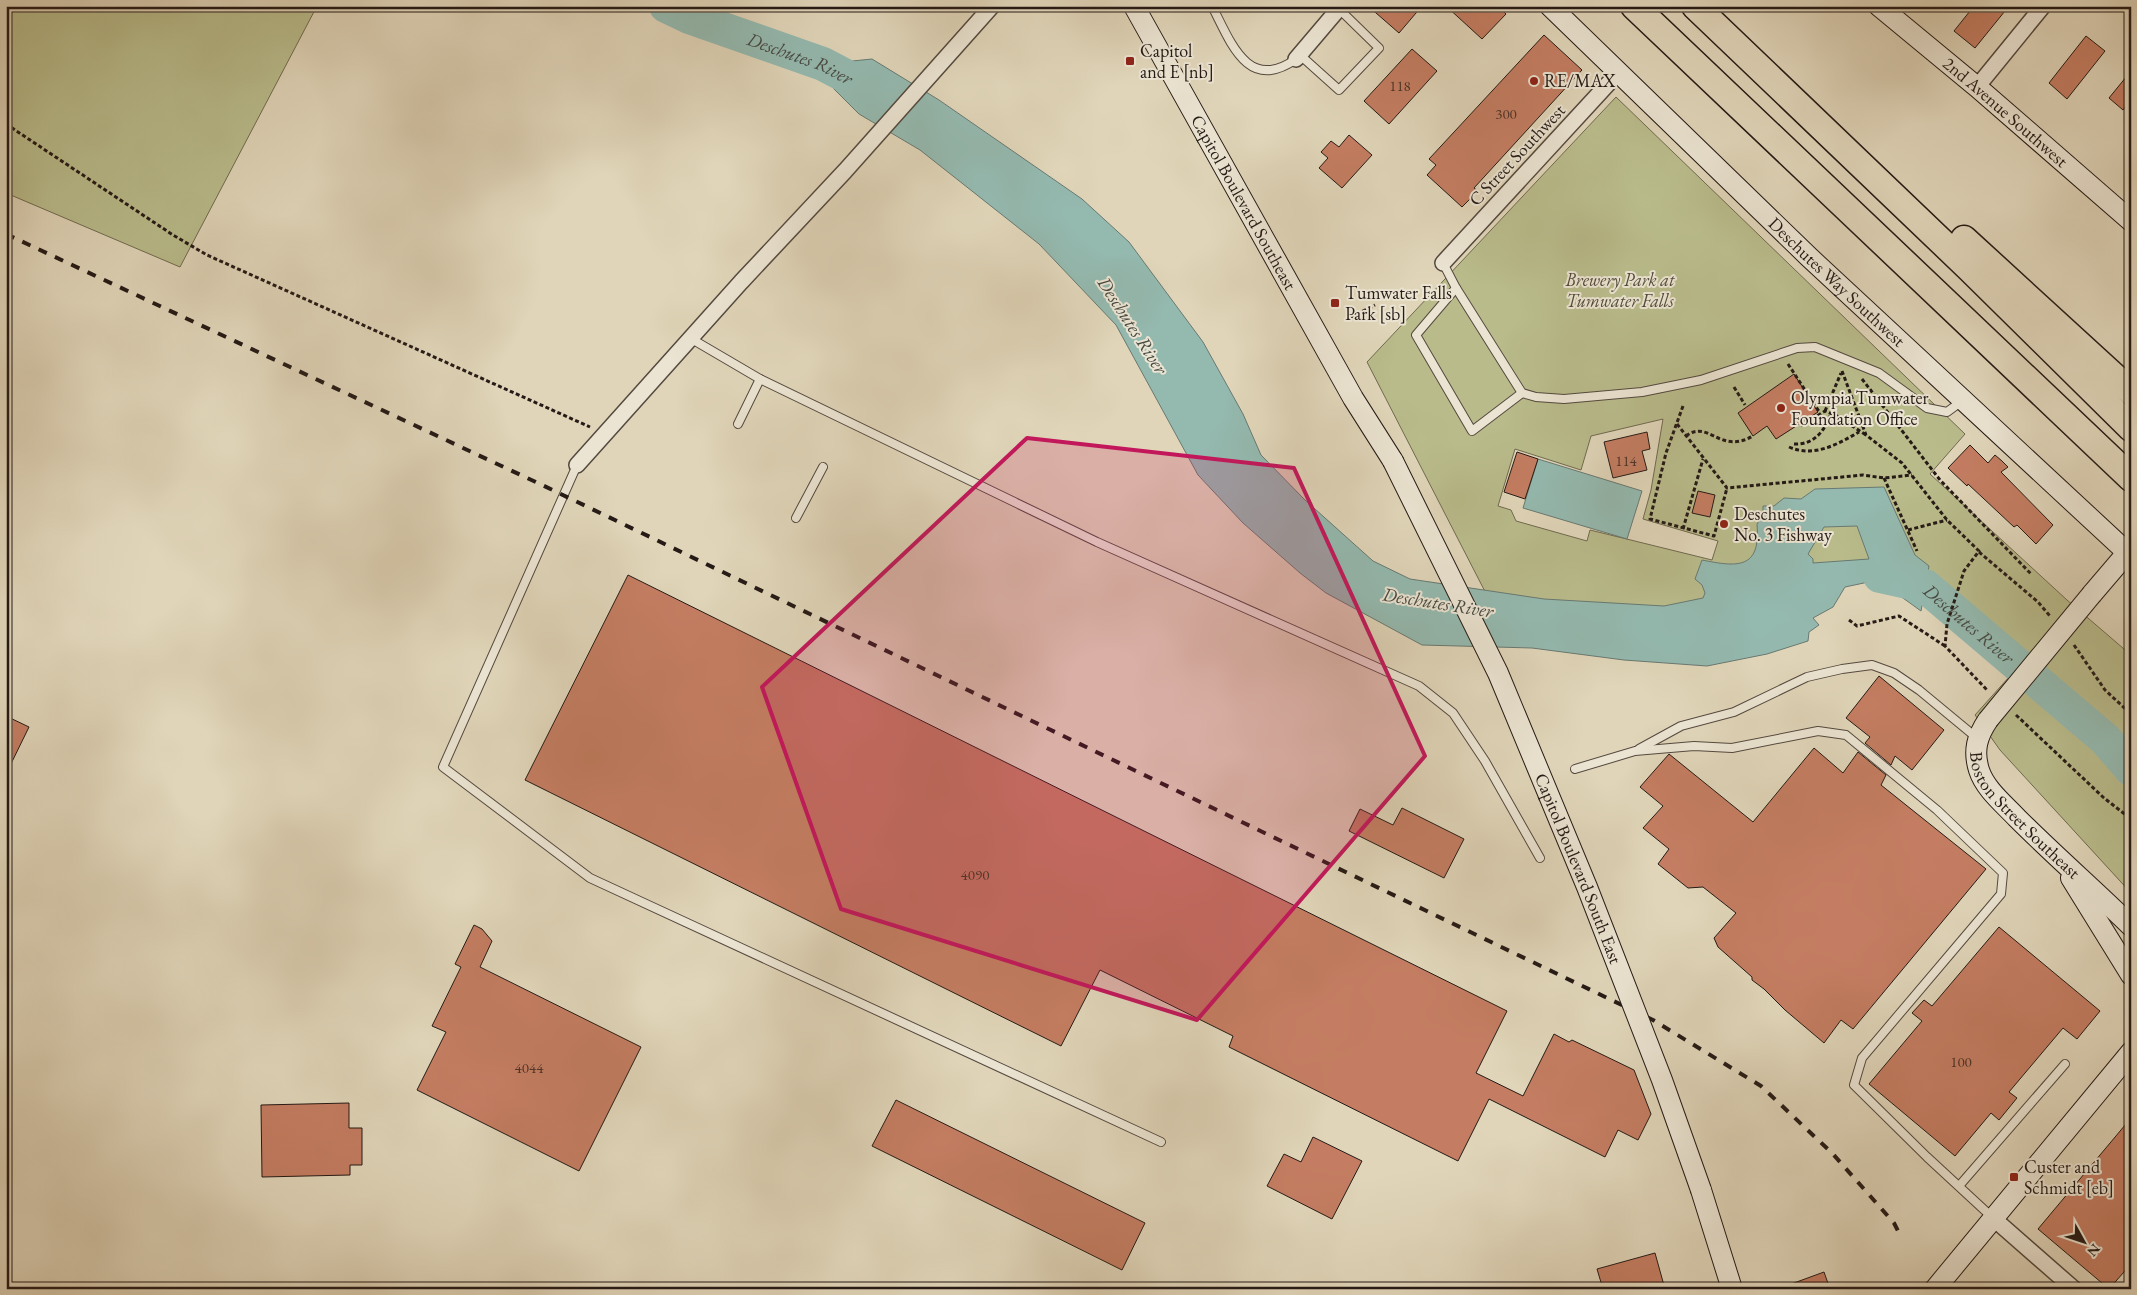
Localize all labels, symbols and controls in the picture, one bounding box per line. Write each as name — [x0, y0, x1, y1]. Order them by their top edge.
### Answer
water label: Deschutes River — [743, 26, 858, 91]
place label: Capitol and E [nb] — [1140, 39, 1214, 83]
street label: 2nd Avenue Southwest — [1938, 52, 2073, 172]
marker: Capitol and E [nb] — [1124, 55, 1136, 67]
place label: RE/MAX — [1544, 69, 1616, 92]
marker: RE/MAX — [1528, 75, 1540, 87]
house number: 118 — [1389, 76, 1411, 95]
street label: C Street Southwest — [1464, 99, 1570, 210]
house number: 300 — [1495, 104, 1517, 123]
street label: Capitol Boulevard Southeast — [1186, 110, 1302, 294]
street label: Deschutes Way Southwest — [1764, 212, 1911, 352]
park label: Brewery Park at Tumwater Falls — [1565, 268, 1675, 312]
water label: Deschutes River — [1091, 271, 1174, 380]
place label: Tumwater Falls Park [sb] — [1345, 281, 1452, 325]
marker: Tumwater Falls Park [sb] — [1329, 297, 1341, 309]
place label: Olympia Tumwater Foundation Office — [1791, 386, 1929, 430]
marker: Olympia Tumwater Foundation Office — [1775, 402, 1787, 414]
house number: 114 — [1615, 451, 1638, 470]
place label: Deschutes No. 3 Fishway — [1734, 502, 1832, 546]
marker: Deschutes No. 3 Fishway — [1718, 518, 1730, 530]
water label: Deschutes River — [1917, 578, 2020, 670]
water label: Deschutes River — [1380, 581, 1496, 624]
street label: Boston Street Southeast — [1965, 751, 2086, 884]
street label: Capitol Boulevard South East — [1530, 770, 1628, 967]
house number: 4090 — [961, 865, 989, 884]
house number: 100 — [1950, 1052, 1972, 1071]
house number: 4044 — [515, 1058, 544, 1077]
place label: Custer and Schmidt [eb] — [2024, 1155, 2114, 1199]
marker: Custer and Schmidt [eb] — [2008, 1171, 2020, 1183]
north arrow — [2060, 1218, 2110, 1268]
text: N — [2083, 1240, 2104, 1261]

